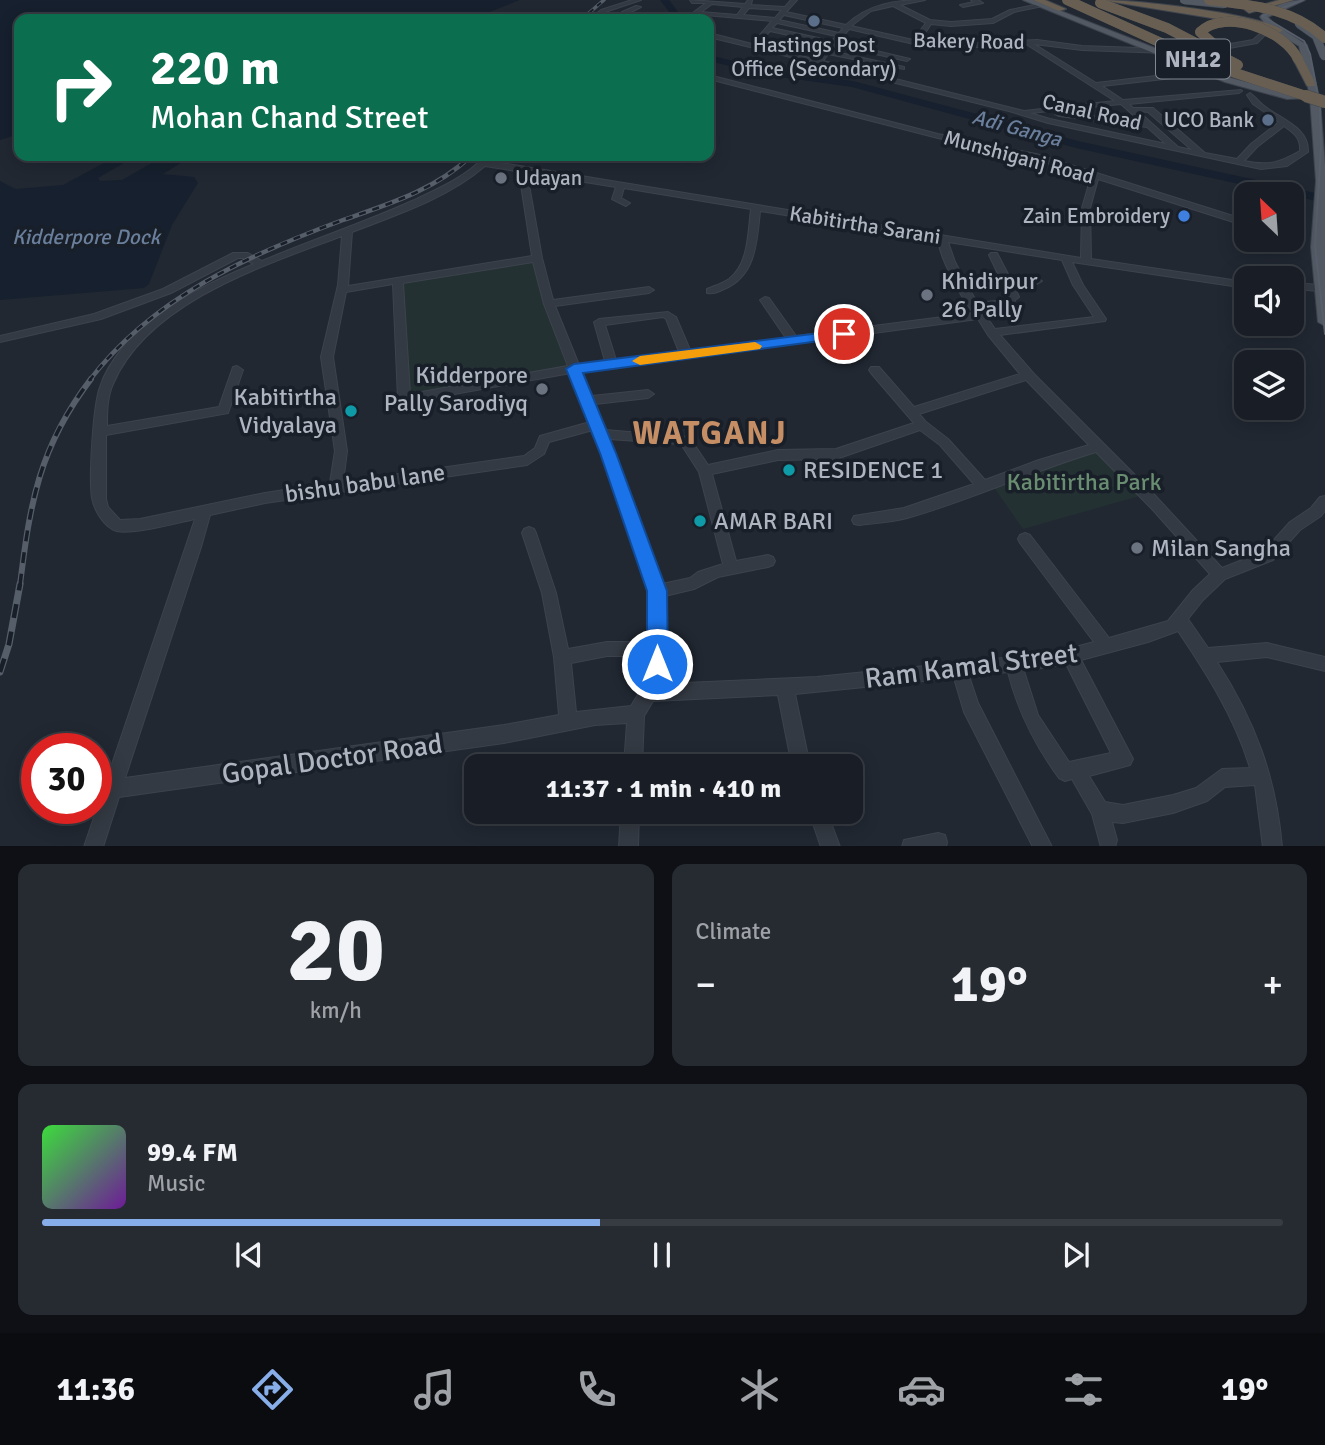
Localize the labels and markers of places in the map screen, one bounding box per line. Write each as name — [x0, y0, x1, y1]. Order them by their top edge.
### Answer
marker: Hastings Post Office (Secondary) — [806, 13, 822, 29]
place label: Hastings Post Office (Secondary) — [731, 32, 897, 82]
place label: UCO Bank — [1164, 107, 1254, 133]
marker: UCO Bank — [1260, 112, 1276, 128]
place label: Udayan — [515, 165, 582, 191]
marker: Udayan — [493, 170, 509, 186]
place label: Zain Embroidery — [1023, 203, 1170, 229]
marker: Zain Embroidery — [1176, 208, 1192, 224]
place label: Khidirpur 26 Pally — [941, 266, 1038, 324]
marker: Khidirpur 26 Pally — [919, 287, 935, 303]
pin — [814, 304, 874, 364]
place label: Kidderpore Pally Sarodiyq — [384, 360, 528, 418]
marker: Kidderpore Pally Sarodiyq — [534, 381, 550, 397]
place label: Kabitirtha Vidyalaya — [233, 382, 337, 440]
marker: Kabitirtha Vidyalaya — [343, 403, 359, 419]
place label: RESIDENCE 1 — [803, 455, 943, 485]
marker: RESIDENCE 1 — [781, 462, 797, 478]
place label: AMAR BARI — [714, 506, 833, 536]
marker: AMAR BARI — [692, 513, 708, 529]
place label: Milan Sangha — [1151, 533, 1291, 563]
marker: Milan Sangha — [1129, 540, 1145, 556]

